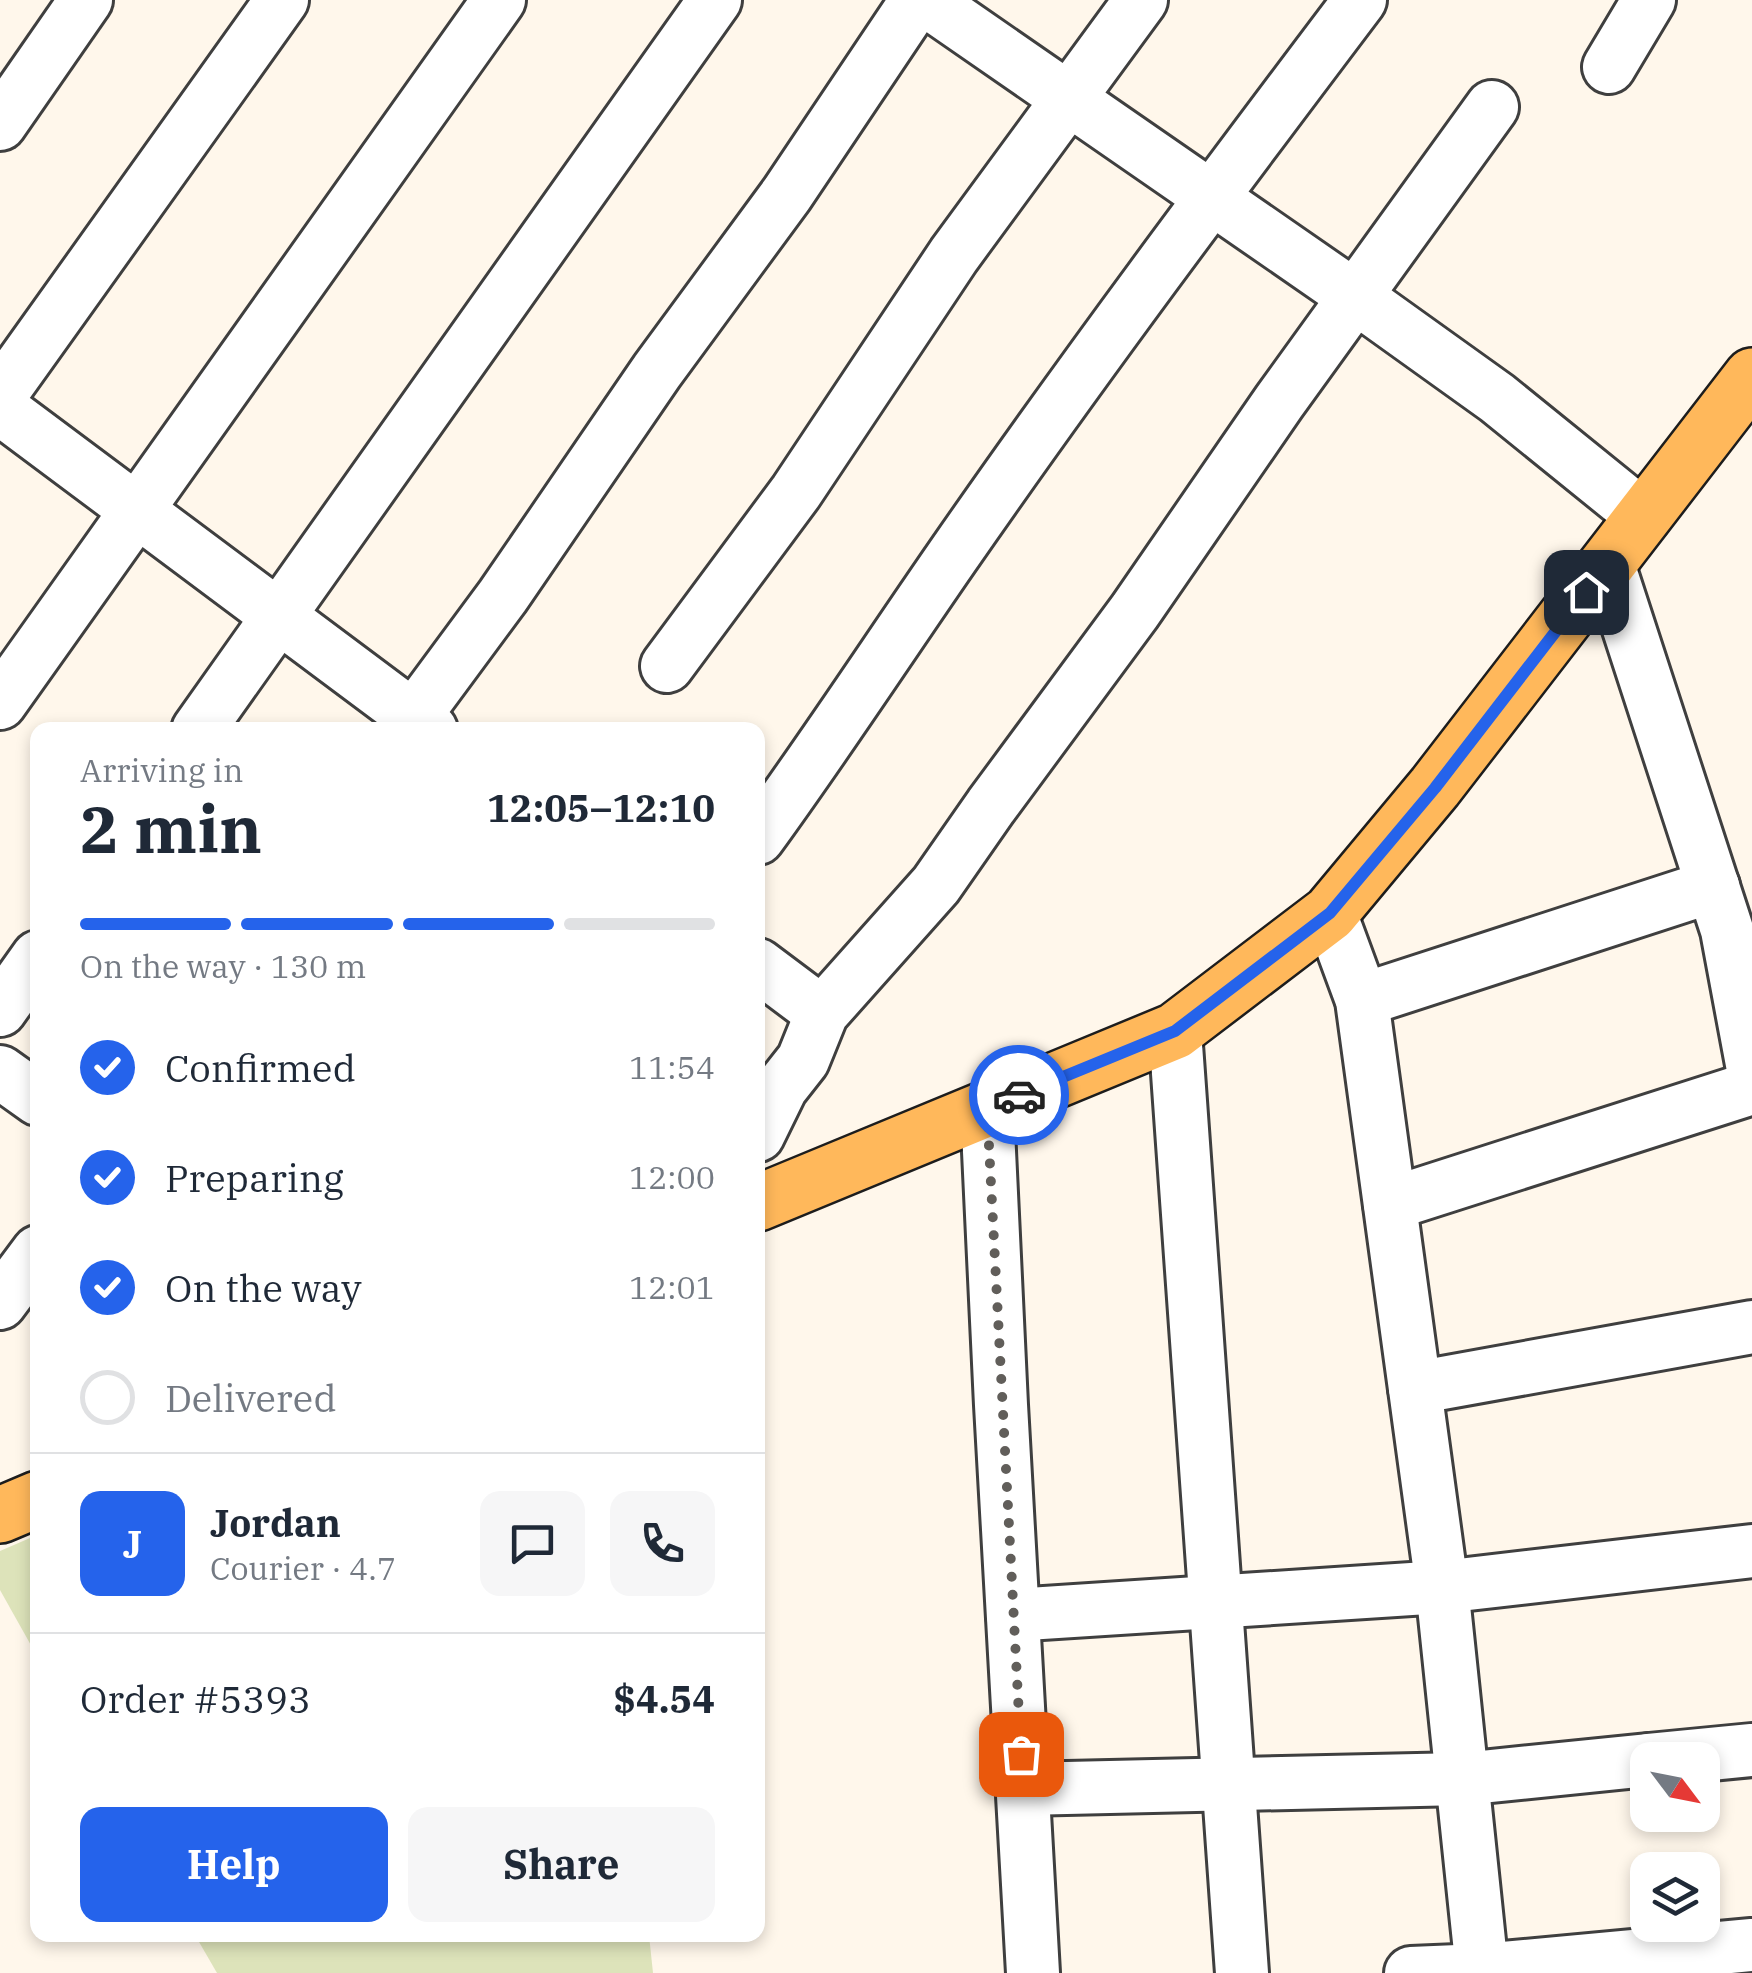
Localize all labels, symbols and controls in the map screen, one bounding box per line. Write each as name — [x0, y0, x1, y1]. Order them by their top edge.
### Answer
pin — [1544, 550, 1629, 635]
icon: home — [1559, 565, 1614, 620]
text: Arriving in — [80, 749, 243, 791]
text: 12:05–12:10 — [487, 783, 715, 832]
text: 2 min — [80, 786, 262, 871]
text: On the way · 130 m — [80, 945, 366, 987]
icon: check — [80, 1040, 135, 1095]
text: Confirmed — [165, 1043, 356, 1092]
courier — [969, 1045, 1069, 1145]
text: 11:54 — [629, 1046, 715, 1088]
icon: car — [992, 1068, 1047, 1123]
icon: check — [80, 1150, 135, 1205]
text: Preparing — [165, 1153, 344, 1202]
text: 12:00 — [629, 1156, 715, 1198]
icon: check — [80, 1260, 135, 1315]
text: On the way — [165, 1263, 362, 1312]
text: 12:01 — [629, 1266, 715, 1308]
text: Delivered — [165, 1373, 337, 1422]
button: chat — [480, 1491, 585, 1596]
button: phone — [610, 1491, 715, 1596]
text: Jordan — [210, 1498, 341, 1547]
text: J — [123, 1519, 142, 1568]
text: Courier · 4.7 — [210, 1547, 396, 1589]
text: Order #5393 — [80, 1674, 311, 1723]
text: $4.54 — [613, 1674, 715, 1723]
pin — [979, 1712, 1064, 1797]
icon: bag — [994, 1727, 1049, 1782]
north arrow — [1630, 1742, 1720, 1832]
map controls — [1630, 1742, 1720, 1942]
button: Help — [80, 1807, 388, 1922]
button: Share — [408, 1807, 715, 1922]
button: layers — [1630, 1852, 1720, 1942]

